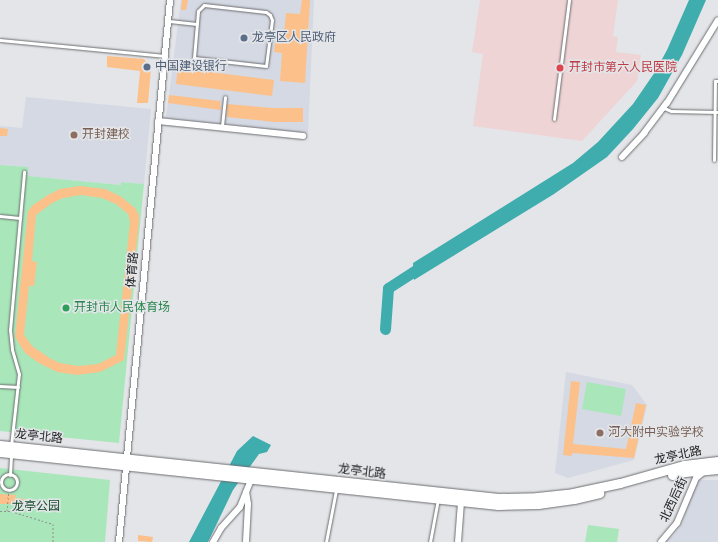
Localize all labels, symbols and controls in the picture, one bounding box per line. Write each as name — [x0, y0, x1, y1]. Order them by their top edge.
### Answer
place label: 龙亭区人民政府 — [252, 31, 336, 45]
marker: 龙亭区人民政府 — [239, 33, 249, 43]
place label: 中国建设银行 — [155, 60, 227, 74]
place label: 开封市第六人民医院 — [569, 61, 677, 75]
marker: 中国建设银行 — [142, 62, 152, 72]
marker: 开封市第六人民医院 — [554, 62, 566, 74]
place label: 开封建校 — [82, 128, 130, 142]
marker: 开封建校 — [69, 130, 79, 140]
street label: 体育路 — [124, 251, 142, 289]
place label: 开封市人民体育场 — [74, 301, 170, 315]
marker: 开封市人民体育场 — [61, 303, 71, 313]
place label: 河大附中实验学校 — [608, 426, 704, 440]
street label: 龙亭北路 — [14, 427, 64, 447]
marker: 河大附中实验学校 — [595, 428, 605, 438]
street label: 龙亭北路 — [653, 444, 703, 468]
street label: 龙亭北路 — [337, 462, 387, 482]
street label: 北西后街 — [657, 475, 691, 525]
park label: 龙亭公园 — [12, 500, 60, 514]

